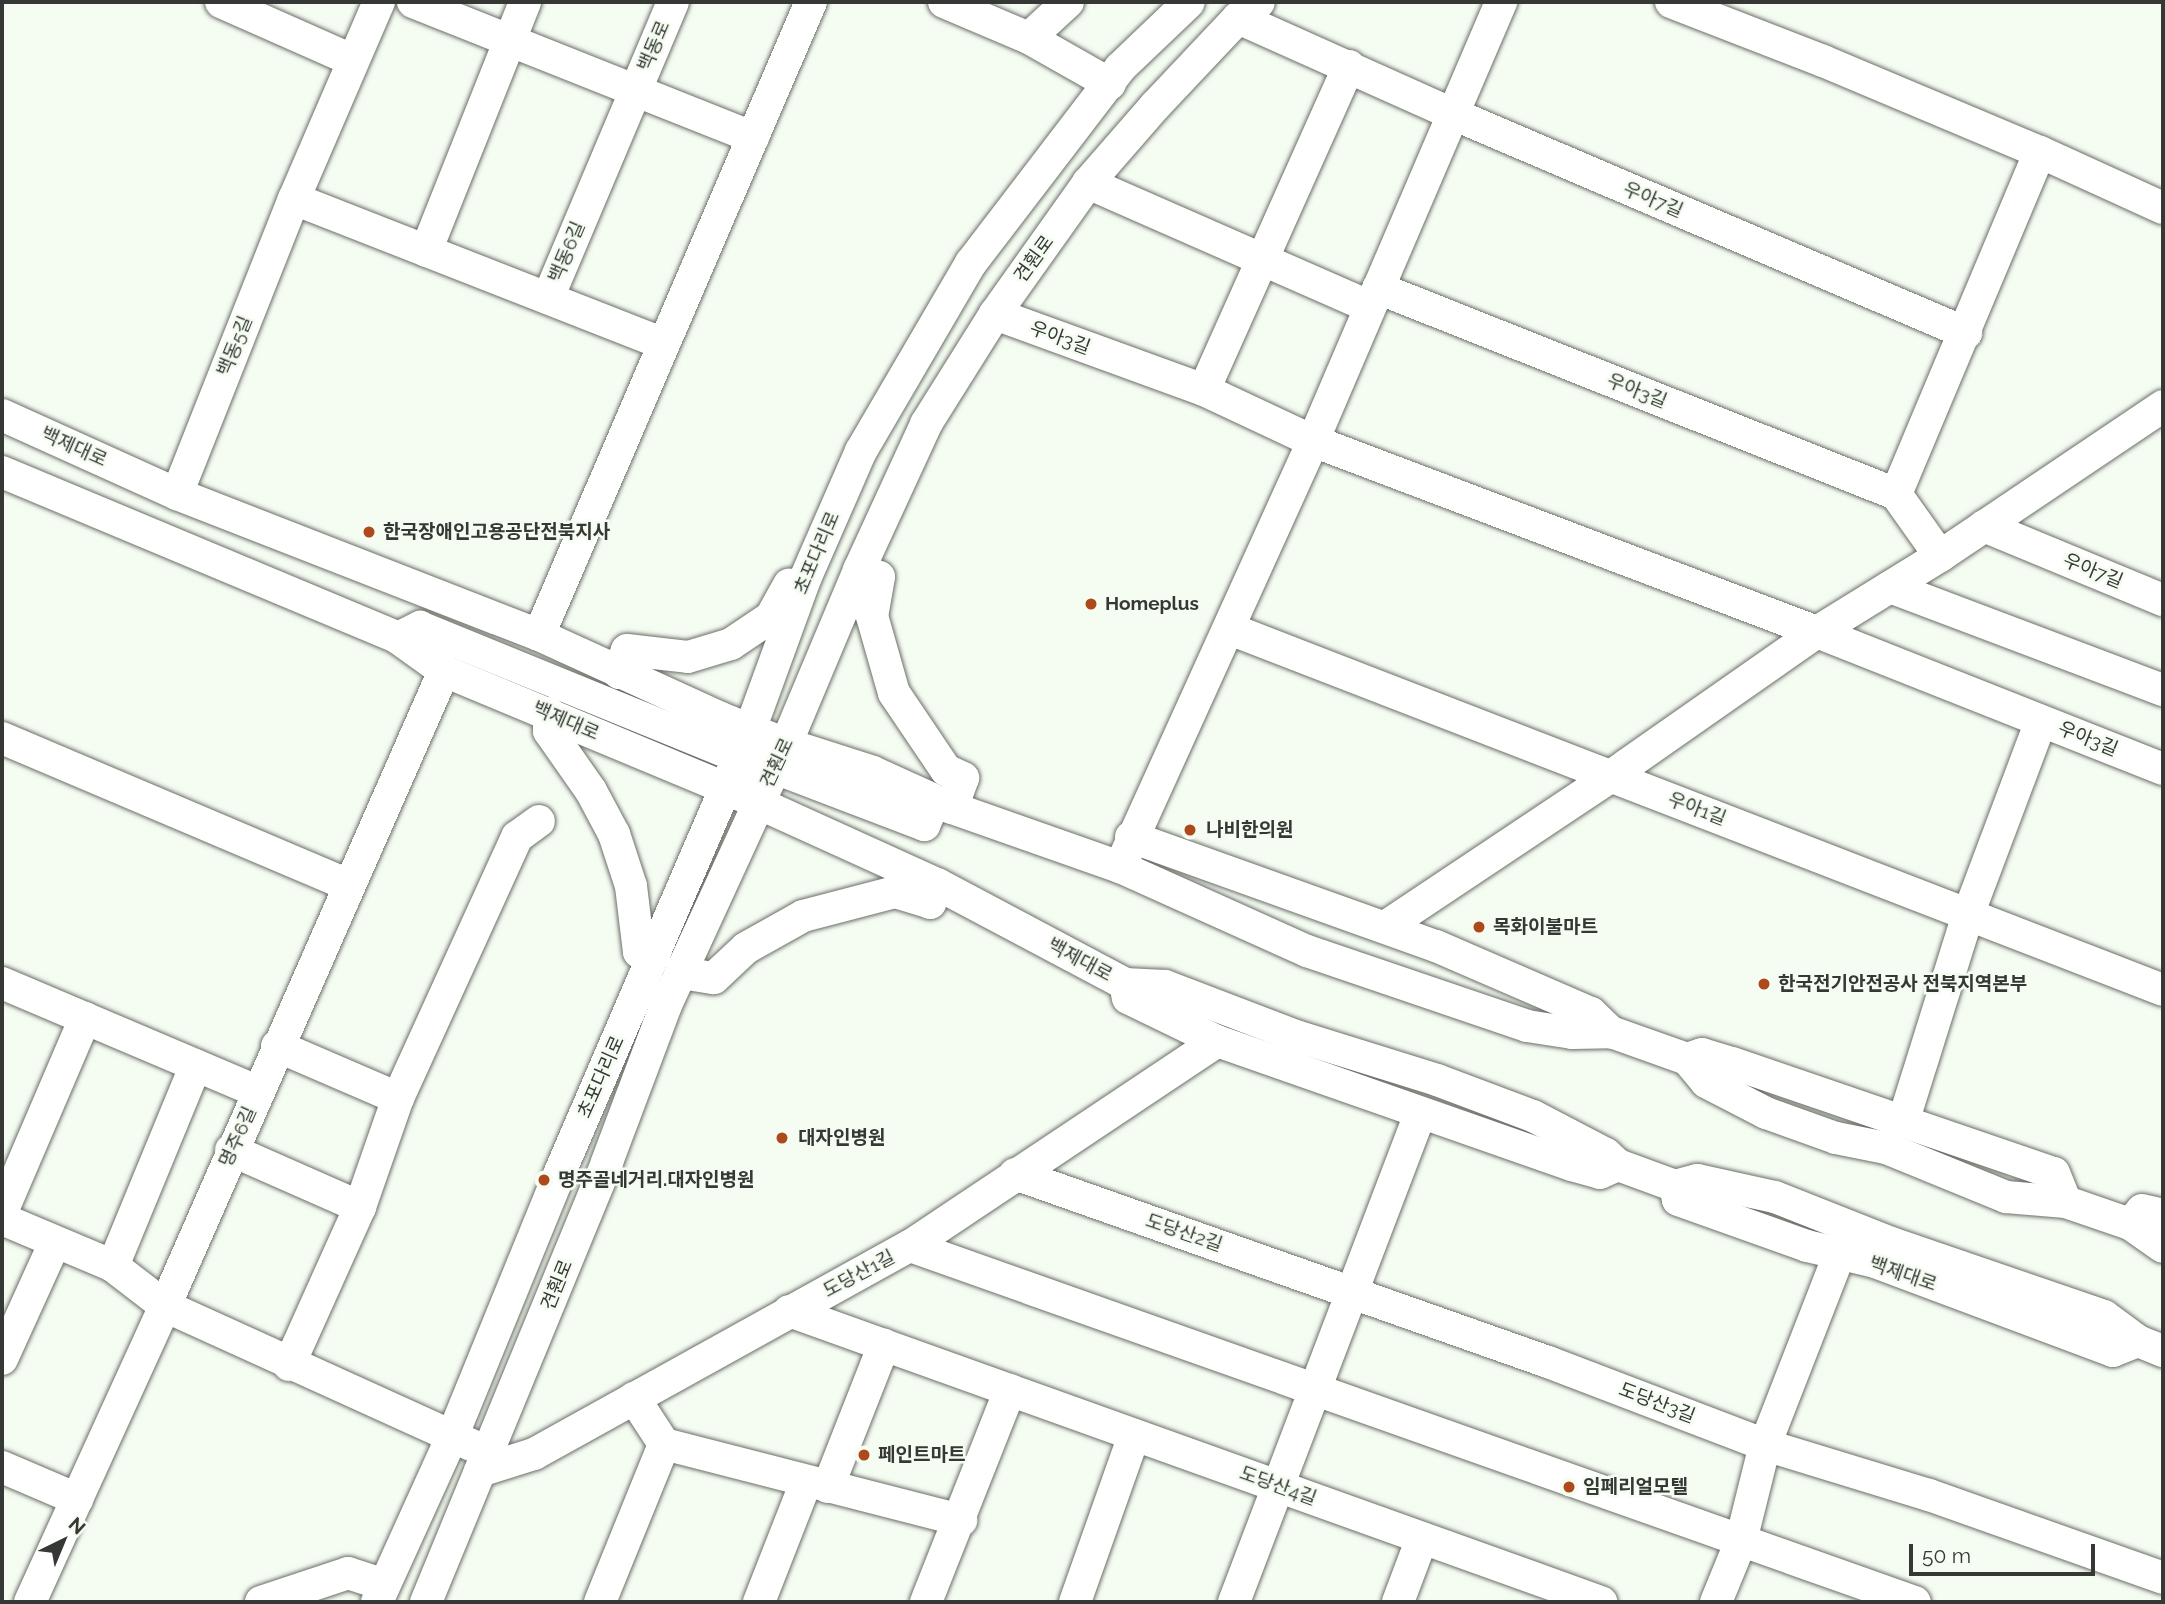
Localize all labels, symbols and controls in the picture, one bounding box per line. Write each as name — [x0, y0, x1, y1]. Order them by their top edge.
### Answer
street label: 백동로 — [633, 17, 675, 75]
street label: 우아7길 — [1620, 177, 1686, 223]
street label: 백동6길 — [544, 218, 590, 286]
street label: 견훤로 — [1009, 231, 1059, 287]
street label: 백동5길 — [213, 313, 257, 379]
street label: 우아3길 — [1027, 317, 1093, 359]
street label: 우아3길 — [1604, 369, 1670, 413]
street label: 백제대로 — [37, 422, 111, 472]
street label: 초포다리로 — [789, 508, 845, 598]
place label: 한국장애인고용공단전북지사 — [383, 521, 610, 543]
marker: 한국장애인고용공단전북지사 — [361, 524, 377, 540]
street label: 우아7길 — [2060, 549, 2126, 593]
place label: Homeplus — [1105, 593, 1199, 615]
marker: Homeplus — [1083, 596, 1099, 612]
street label: 백제대로 — [529, 697, 603, 745]
street label: 우아3길 — [2055, 717, 2121, 761]
street label: 견훤로 — [756, 734, 798, 792]
street label: 우아1길 — [1665, 788, 1729, 830]
place label: 나비한의원 — [1206, 819, 1293, 841]
marker: 나비한의원 — [1180, 820, 1200, 840]
place label: 목화이불마트 — [1493, 916, 1598, 938]
marker: 목화이불마트 — [1471, 919, 1487, 935]
street label: 백제대로 — [1044, 934, 1116, 986]
place label: 한국전기안전공사 전북지역본부 — [1778, 973, 2027, 995]
marker: 한국전기안전공사 전북지역본부 — [1756, 976, 1772, 992]
street label: 초포다리로 — [573, 1032, 629, 1122]
street label: 명주6길 — [215, 1103, 261, 1171]
place label: 대자인병원 — [798, 1127, 885, 1149]
marker: 대자인병원 — [772, 1128, 792, 1148]
place label: 명주골네거리.대자인병원 — [558, 1169, 755, 1191]
marker: 명주골네거리.대자인병원 — [536, 1172, 552, 1188]
street label: 도당산2길 — [1143, 1209, 1225, 1257]
street label: 도당산1길 — [819, 1246, 899, 1302]
street label: 백제대로 — [1866, 1252, 1940, 1296]
street label: 견훤로 — [537, 1256, 577, 1314]
street label: 도당산3길 — [1616, 1378, 1698, 1428]
place label: 페인트마트 — [878, 1444, 965, 1466]
marker: 페인트마트 — [856, 1447, 872, 1463]
street label: 도당산4길 — [1236, 1462, 1320, 1510]
place label: 임페리얼모텔 — [1583, 1476, 1688, 1498]
marker: 임페리얼모텔 — [1561, 1479, 1577, 1495]
north arrow — [28, 1506, 98, 1576]
text: N — [65, 1513, 90, 1539]
scale bar — [1913, 1530, 2098, 1574]
text: 50 m — [1922, 1543, 1971, 1568]

